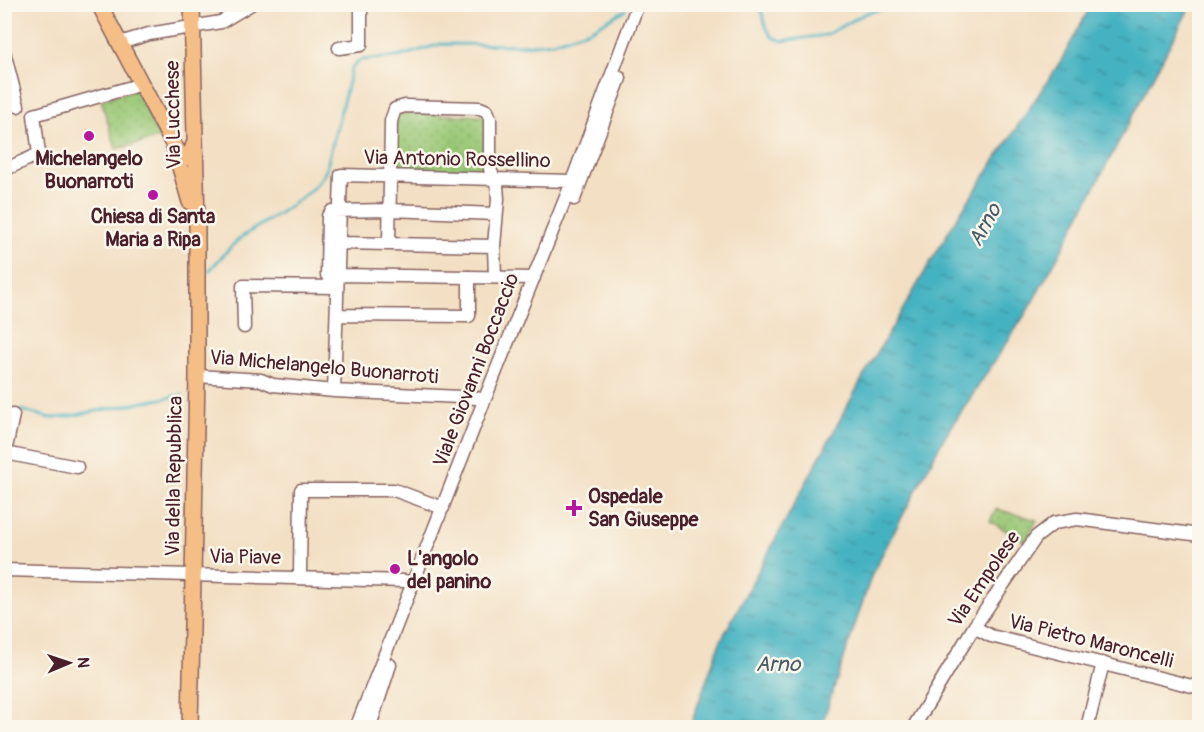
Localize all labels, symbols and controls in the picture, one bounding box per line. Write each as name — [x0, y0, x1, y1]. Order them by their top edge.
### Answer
street label: Via Lucchese — [160, 60, 186, 170]
marker: Michelangelo Buonarroti — [82, 129, 96, 143]
street label: Via Antonio Rossellino — [363, 145, 551, 173]
place label: Michelangelo Buonarroti — [35, 146, 143, 194]
marker: Chiesa di Santa Maria a Ripa — [146, 188, 160, 202]
water label: Arno — [962, 197, 1008, 251]
place label: Chiesa di Santa Maria a Ripa — [91, 204, 215, 252]
street label: Viale Giovanni Boccaccio — [427, 269, 525, 471]
street label: Via Michelangelo Buonarroti — [208, 345, 440, 389]
street label: Via della Repubblica — [160, 396, 188, 556]
place label: Ospedale San Giuseppe — [588, 484, 700, 532]
marker: Ospedale San Giuseppe — [565, 499, 583, 517]
street label: Via Empolese — [943, 526, 1025, 632]
street label: Via Piave — [209, 544, 281, 570]
place label: L'angolo del panino — [407, 546, 491, 594]
marker: L'angolo del panino — [388, 562, 402, 576]
street label: Via Pietro Maroncelli — [1006, 608, 1176, 674]
north arrow — [39, 633, 99, 693]
water label: Arno — [756, 651, 802, 678]
text: N — [73, 657, 93, 668]

